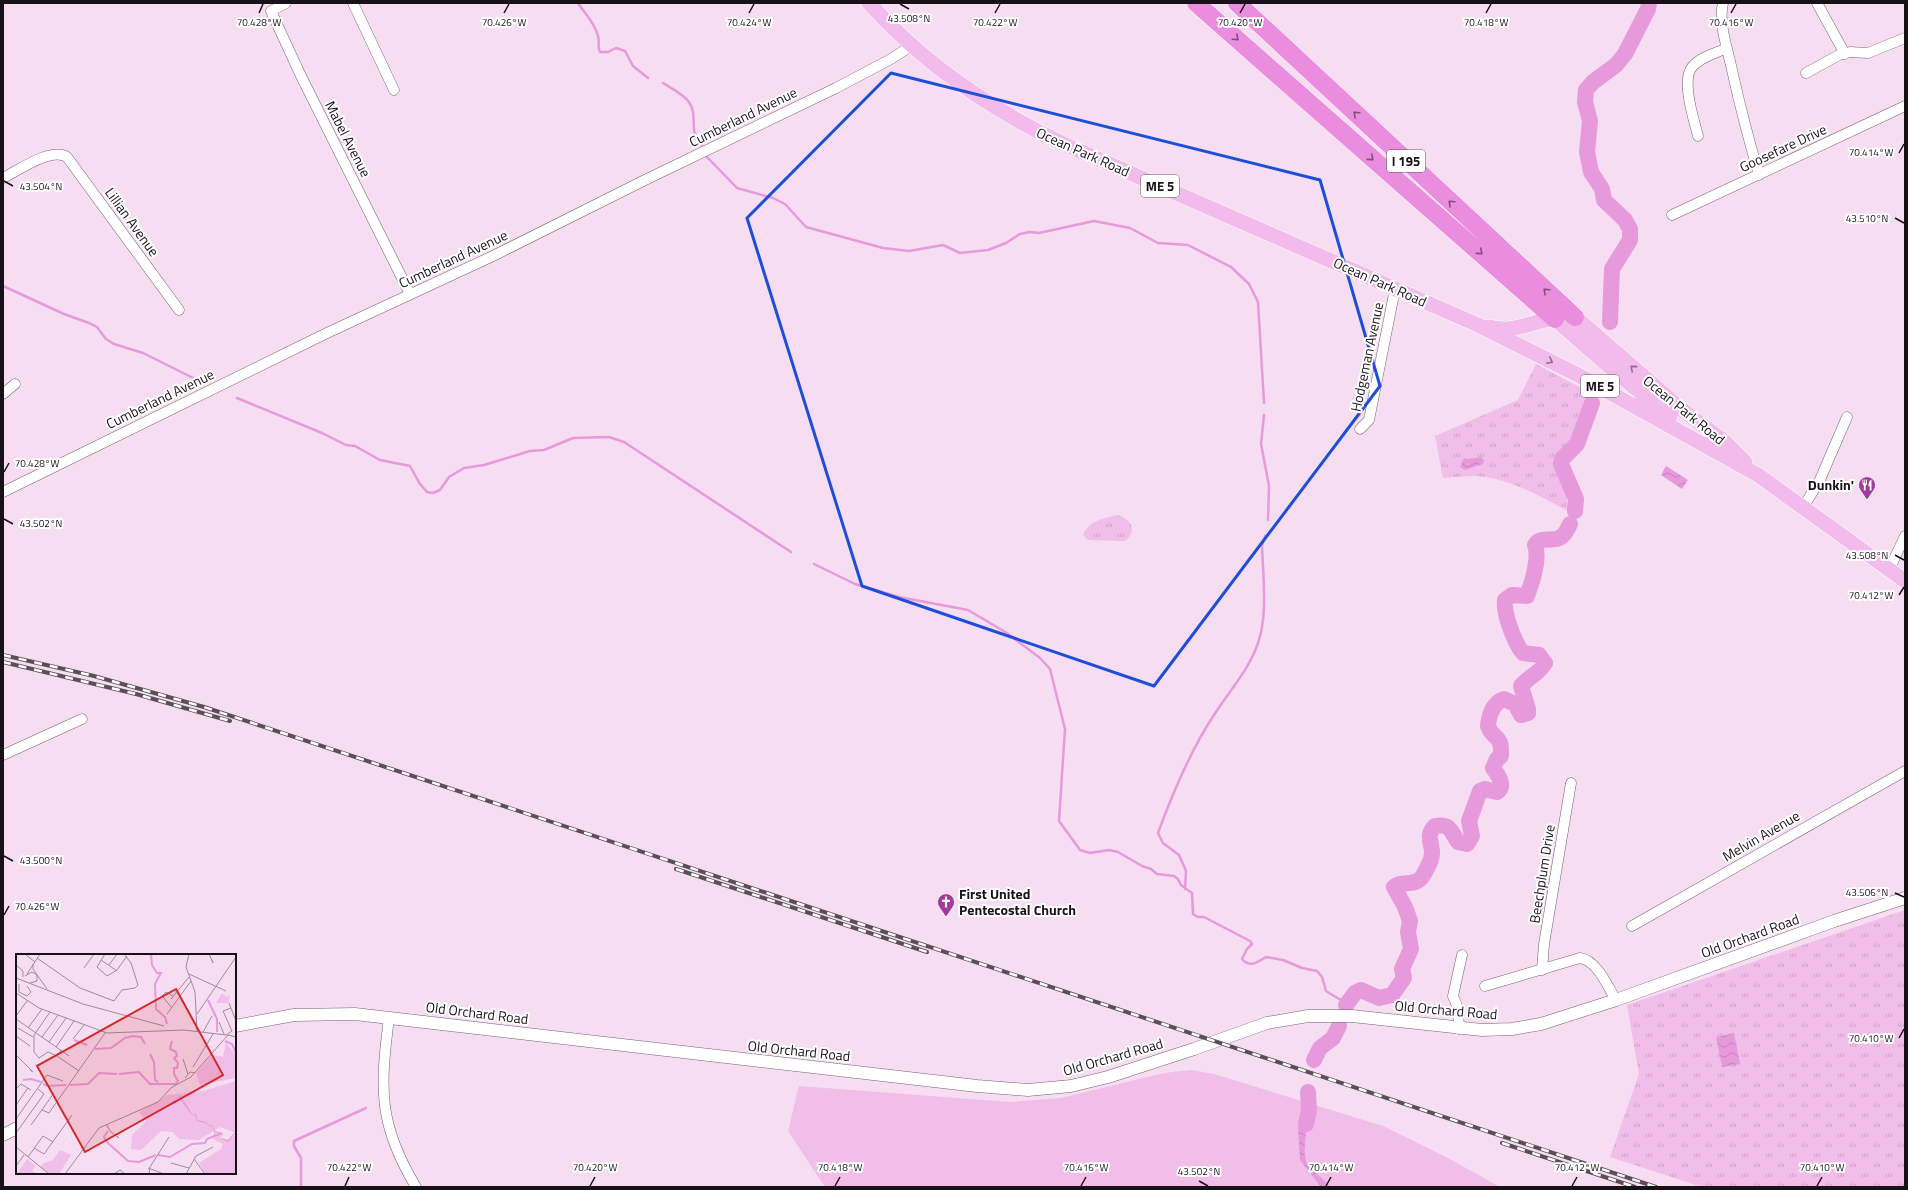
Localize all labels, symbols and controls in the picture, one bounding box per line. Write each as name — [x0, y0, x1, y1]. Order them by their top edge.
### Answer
text: 43.508°N — [888, 11, 930, 26]
text: 70.428°W — [237, 15, 281, 30]
text: 70.426°W — [482, 15, 526, 30]
text: 70.424°W — [727, 15, 771, 30]
text: 70.422°W — [973, 15, 1017, 30]
text: 70.420°W — [1218, 15, 1262, 30]
text: 70.418°W — [1464, 15, 1508, 30]
text: 70.416°W — [1709, 15, 1753, 30]
one-way arrow — [1231, 34, 1239, 41]
street label: Cumberland Avenue — [685, 81, 800, 152]
street label: Mabel Avenue — [320, 97, 377, 181]
one-way arrow — [1353, 111, 1361, 119]
street label: Goosefare Drive — [1736, 118, 1830, 177]
street label: Ocean Park Road — [1033, 122, 1133, 182]
text: 70.414°W — [1849, 145, 1893, 160]
road number: I 195 — [1387, 150, 1425, 172]
one-way arrow — [1367, 153, 1374, 160]
road number: ME 5 — [1141, 175, 1179, 197]
text: 43.504°N — [20, 179, 62, 194]
street label: Lillian Avenue — [100, 183, 165, 261]
one-way arrow — [1448, 200, 1456, 207]
text: 43.510°N — [1846, 211, 1888, 226]
street label: Cumberland Avenue — [395, 224, 511, 293]
one-way arrow — [1475, 248, 1482, 255]
street label: Ocean Park Road — [1330, 252, 1430, 312]
one-way arrow — [1544, 289, 1551, 296]
street label: Hodgeman Avenue — [1345, 300, 1388, 414]
one-way arrow — [1546, 356, 1554, 364]
street label: Cumberland Avenue — [102, 363, 217, 434]
one-way arrow — [1630, 365, 1638, 373]
street label: Ocean Park Road — [1639, 370, 1730, 449]
road number: ME 5 — [1581, 375, 1619, 397]
text: 70.428°W — [15, 456, 59, 471]
place label: Dunkin' — [1808, 474, 1854, 495]
restaurant icon: Dunkin' — [1857, 475, 1877, 500]
text: 43.502°N — [20, 516, 62, 531]
text: 43.508°N — [1846, 548, 1888, 563]
text: 70.412°W — [1849, 588, 1893, 603]
street label: Melvin Avenue — [1718, 805, 1803, 866]
street label: Beechplum Drive — [1523, 823, 1560, 925]
text: 43.500°N — [20, 853, 62, 868]
place label: First United Pentecostal Church — [959, 883, 1076, 920]
text: 43.506°N — [1846, 885, 1888, 900]
church icon: First United Pentecostal Church — [936, 892, 956, 917]
text: 70.426°W — [15, 899, 59, 914]
street label: Old Orchard Road — [1698, 908, 1802, 963]
inset map — [16, 954, 236, 1174]
street label: Old Orchard Road — [1394, 995, 1498, 1024]
street label: Old Orchard Road — [425, 996, 529, 1029]
text: 70.410°W — [1849, 1031, 1893, 1046]
street label: Old Orchard Road — [1060, 1032, 1165, 1081]
street label: Old Orchard Road — [747, 1035, 851, 1066]
text: 70.422°W — [327, 1160, 371, 1175]
text: 70.420°W — [573, 1160, 617, 1175]
text: 70.418°W — [818, 1160, 862, 1175]
text: 70.416°W — [1064, 1160, 1108, 1175]
text: 70.414°W — [1309, 1160, 1353, 1175]
text: 70.412°W — [1555, 1160, 1599, 1175]
text: 70.410°W — [1800, 1160, 1844, 1175]
text: 43.502°N — [1178, 1164, 1220, 1179]

